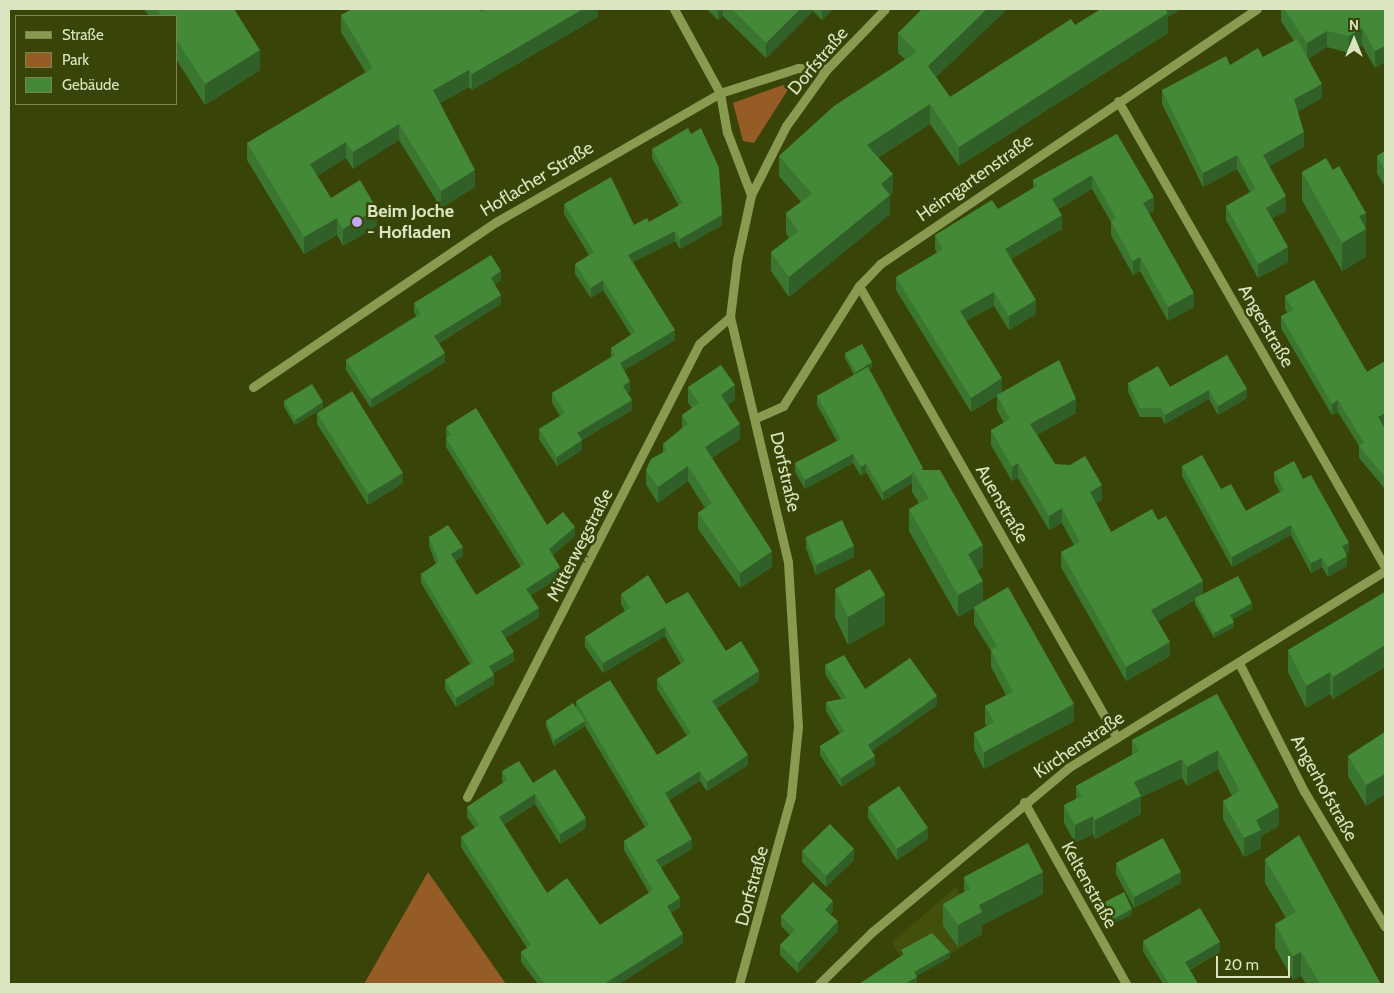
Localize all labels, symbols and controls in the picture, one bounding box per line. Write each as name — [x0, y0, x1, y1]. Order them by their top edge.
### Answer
legend — [15, 15, 178, 105]
north arrow — [1329, 15, 1379, 65]
text: N — [1349, 16, 1359, 34]
street label: Dorfstraße — [783, 23, 853, 99]
text: Straße — [62, 26, 104, 44]
text: Park — [62, 51, 89, 69]
text: Gebäude — [62, 76, 119, 94]
street label: Heimgartenstraße — [913, 130, 1037, 226]
street label: Hoflacher Straße — [477, 137, 597, 221]
place label: Beim Joche - Hofladen — [367, 201, 454, 243]
marker: Beim Joche - Hofladen — [351, 216, 363, 228]
street label: Angerstraße — [1234, 281, 1298, 371]
street label: Dorfstraße — [765, 430, 805, 514]
street label: Auenstraße — [971, 461, 1033, 547]
street label: Mitterwegstraße — [542, 485, 618, 605]
street label: Kirchenstraße — [1030, 707, 1128, 783]
street label: Angerhofstraße — [1286, 731, 1362, 845]
street label: Keltenstraße — [1056, 838, 1122, 932]
street label: Dorfstraße — [731, 844, 773, 928]
scale bar — [1219, 946, 1293, 978]
text: 20 m — [1224, 956, 1259, 974]

